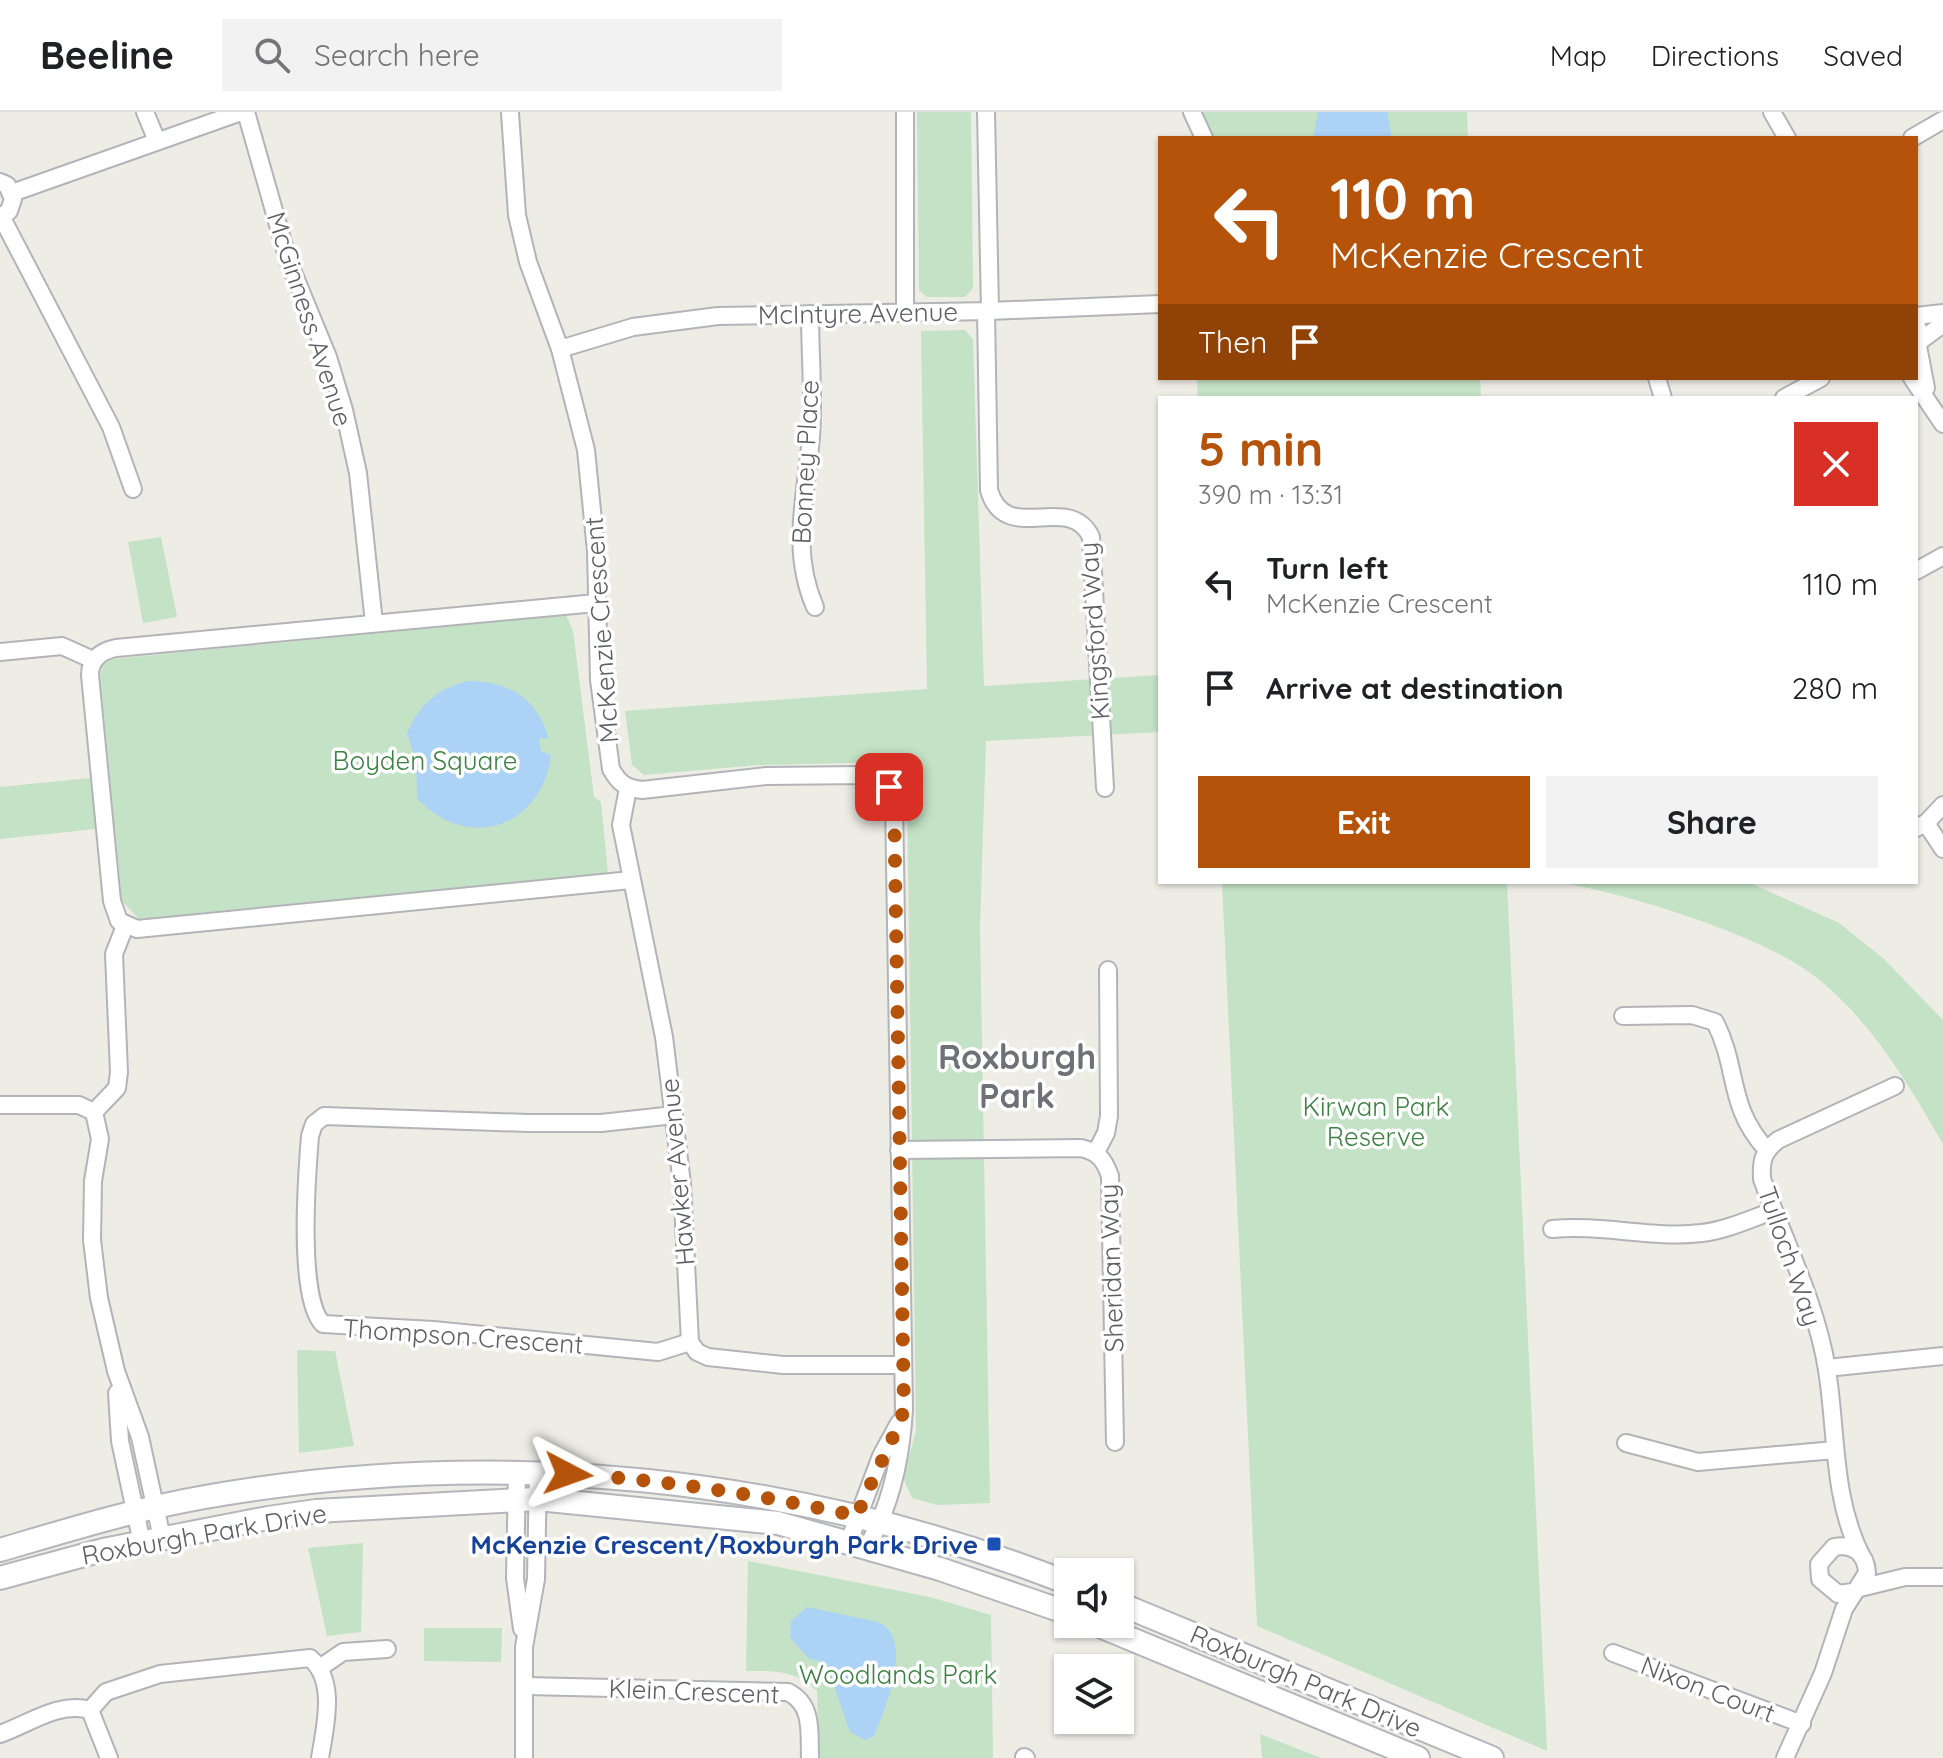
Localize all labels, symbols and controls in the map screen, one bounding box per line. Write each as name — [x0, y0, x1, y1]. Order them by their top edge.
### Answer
search box — [222, 19, 782, 91]
text: Beeline — [40, 31, 174, 79]
icon: search — [250, 33, 294, 77]
text: Search here — [314, 36, 480, 74]
text: Map — [1550, 38, 1607, 73]
text: Directions — [1651, 38, 1779, 73]
text: Saved — [1823, 38, 1903, 73]
text: 110 m — [1330, 163, 1475, 233]
icon: left — [1198, 168, 1302, 272]
street label: McGinness Avenue — [260, 207, 360, 431]
text: McKenzie Crescent — [1330, 232, 1644, 277]
street label: McIntyre Avenue — [758, 295, 958, 331]
icon: arrive — [1283, 320, 1327, 364]
text: Then — [1198, 323, 1267, 361]
street label: Bonney Place — [784, 379, 826, 545]
text: 5 min — [1198, 418, 1323, 478]
button: close — [1794, 422, 1878, 506]
text: 390 m · 13:31 — [1198, 478, 1343, 511]
street label: McKenzie Crescent — [577, 516, 625, 744]
street label: Kingsford Way — [1071, 541, 1117, 721]
text: Turn left — [1266, 549, 1389, 587]
icon: left — [1198, 562, 1242, 606]
text: 110 m — [1802, 565, 1878, 603]
text: McKenzie Crescent — [1266, 587, 1493, 620]
icon: arrive — [1198, 666, 1242, 710]
text: Arrive at destination — [1266, 669, 1564, 707]
text: 280 m — [1792, 669, 1878, 707]
park label: Boyden Square — [333, 744, 517, 777]
pin — [855, 753, 923, 821]
icon: arrive — [867, 765, 911, 809]
button: Exit — [1198, 776, 1530, 868]
button: Share — [1546, 776, 1878, 868]
district label: Roxburgh Park — [938, 1035, 1096, 1117]
street label: Hawker Avenue — [652, 1077, 702, 1267]
park label: Kirwan Park Reserve — [1302, 1090, 1450, 1153]
street label: Tulloch Way — [1751, 1182, 1829, 1330]
street label: Sheridan Way — [1092, 1183, 1130, 1353]
street label: Thompson Crescent — [342, 1311, 584, 1361]
position arrow — [526, 1432, 610, 1516]
street label: Roxburgh Park Drive — [79, 1496, 329, 1572]
place label: McKenzie Crescent/Roxburgh Park Drive — [471, 1528, 978, 1561]
marker: McKenzie Crescent/Roxburgh Park Drive — [985, 1535, 1003, 1553]
map controls — [1054, 1558, 1134, 1734]
button: sound — [1054, 1558, 1134, 1638]
street label: Roxburgh Park Drive — [1185, 1617, 1427, 1745]
street label: Nixon Court — [1636, 1648, 1780, 1730]
button: layers — [1054, 1654, 1134, 1734]
park label: Woodlands Park — [799, 1658, 997, 1691]
street label: Klein Crescent — [608, 1672, 780, 1710]

